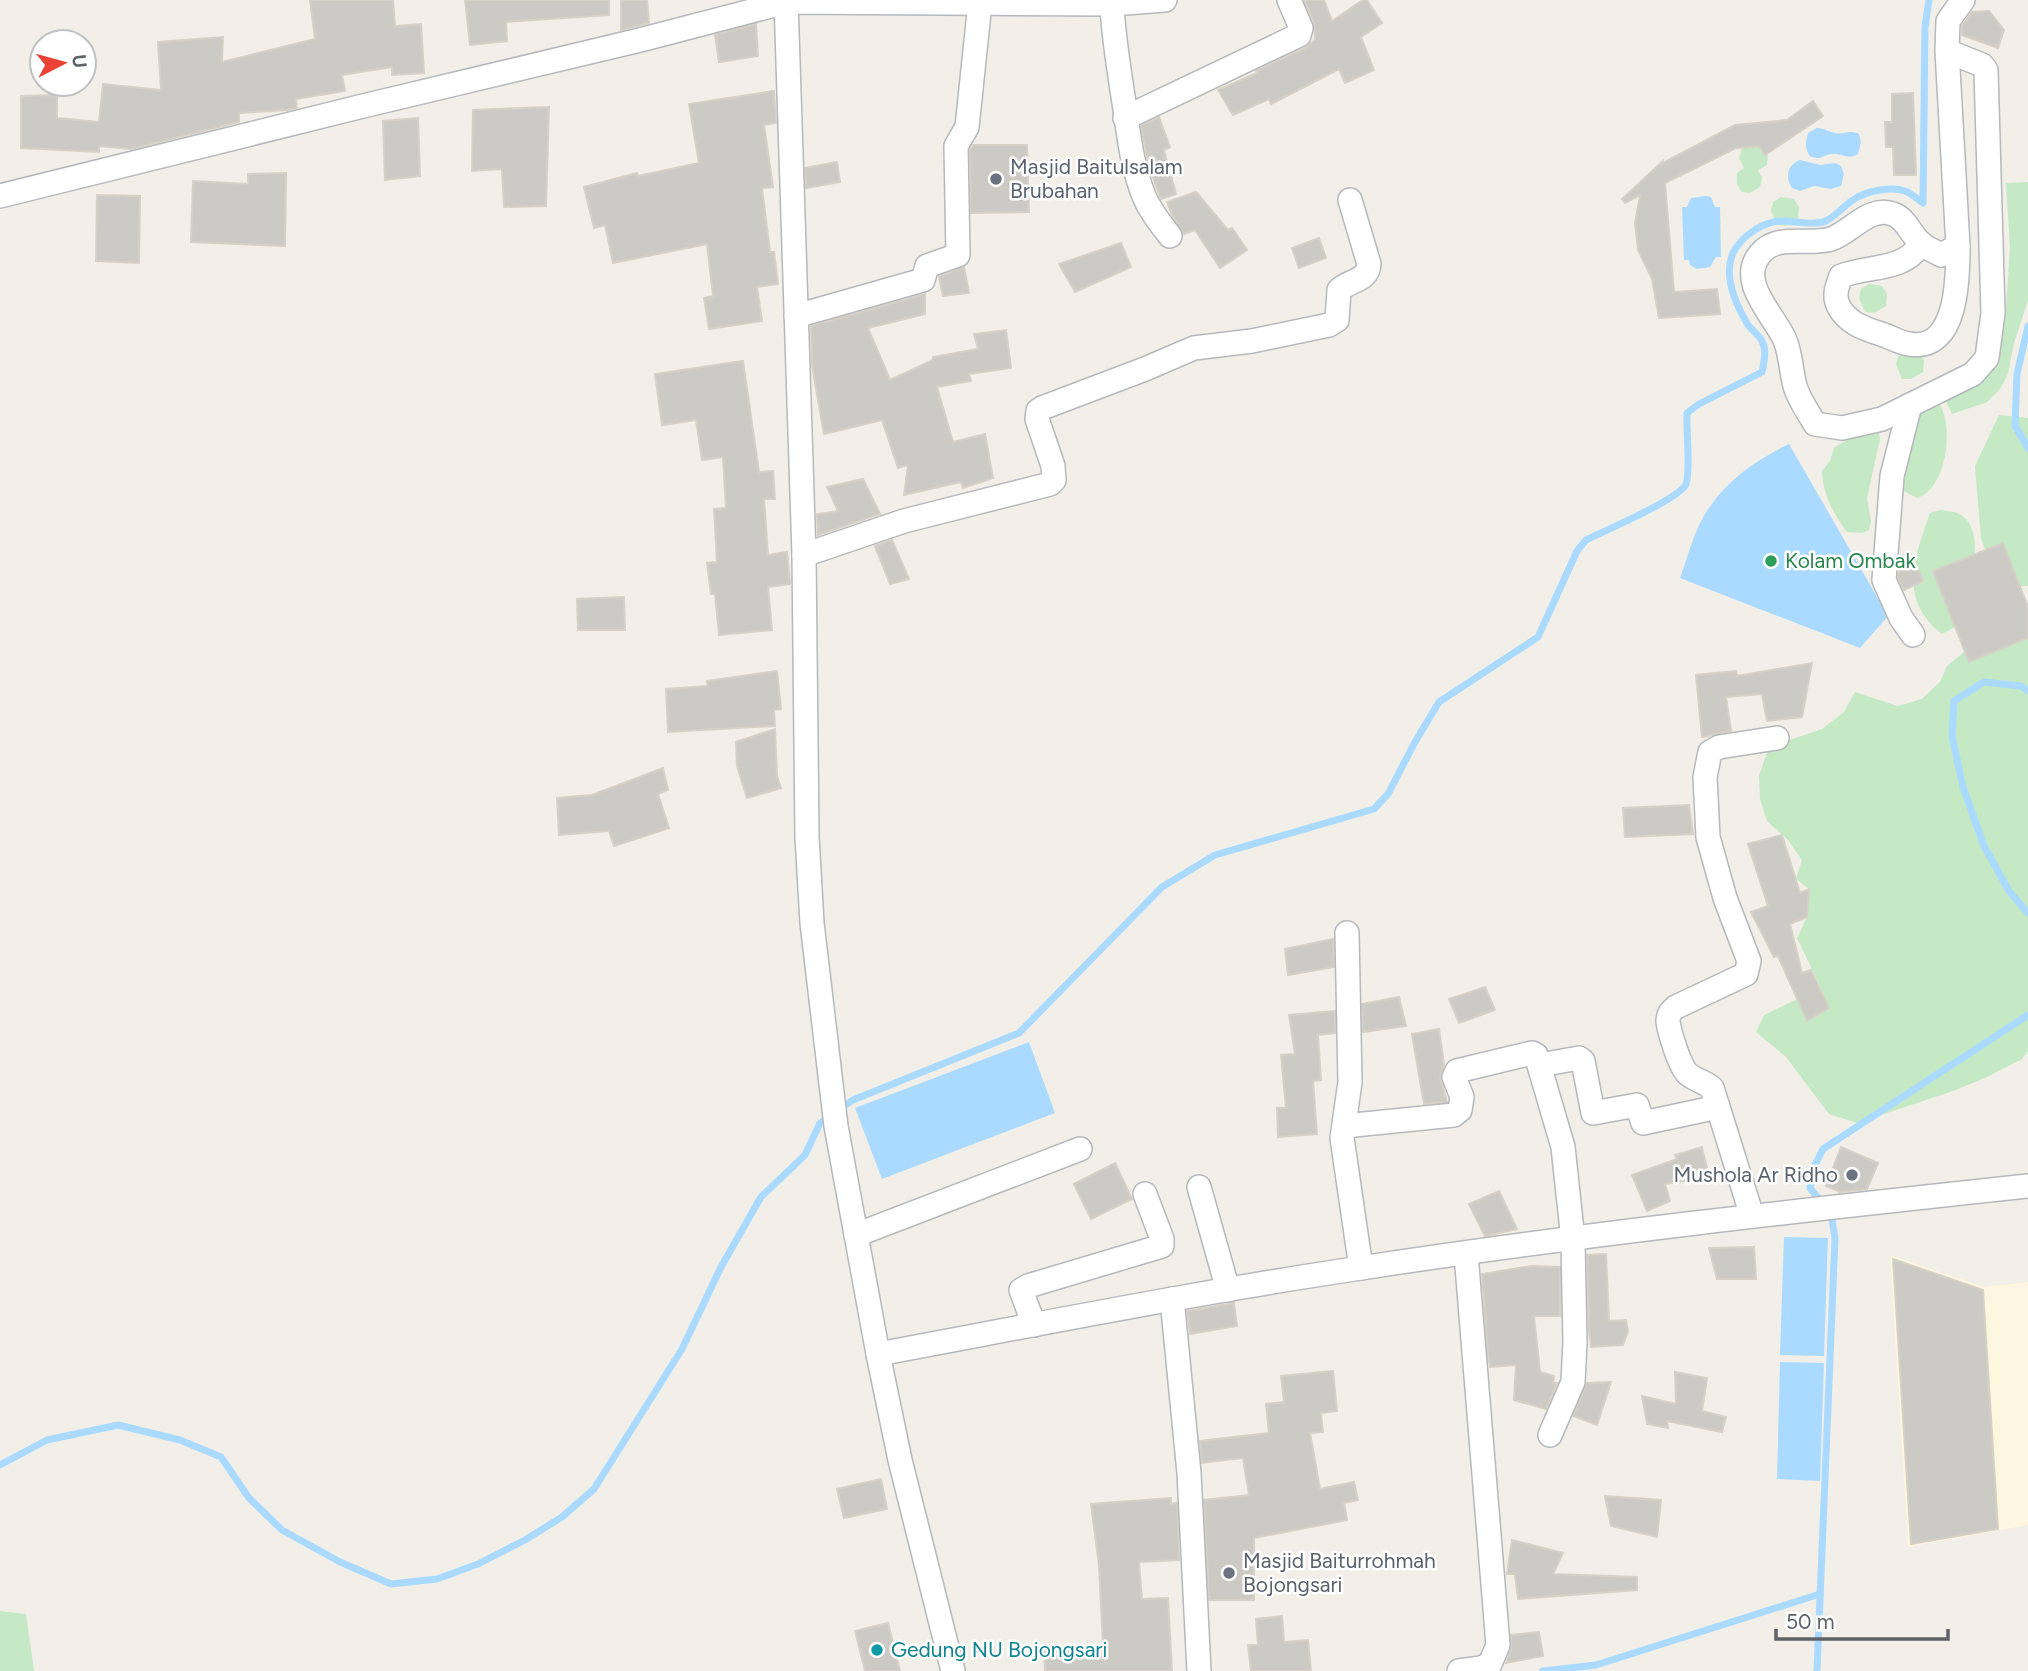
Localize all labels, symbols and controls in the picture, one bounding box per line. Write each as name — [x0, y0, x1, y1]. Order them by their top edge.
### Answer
north arrow — [28, 28, 98, 98]
text: U — [67, 53, 92, 69]
place label: Masjid Baitulsalam Brubahan — [1010, 154, 1183, 203]
marker: Masjid Baitulsalam Brubahan — [988, 171, 1004, 187]
place label: Kolam Ombak — [1785, 548, 1916, 573]
marker: Kolam Ombak — [1763, 553, 1779, 569]
place label: Mushola Ar Ridho — [1674, 1162, 1838, 1187]
marker: Mushola Ar Ridho — [1844, 1167, 1860, 1183]
place label: Masjid Baiturrohmah Bojongsari — [1243, 1548, 1436, 1597]
marker: Masjid Baiturrohmah Bojongsari — [1221, 1565, 1237, 1581]
scale bar — [1776, 1598, 1948, 1642]
text: 50 m — [1786, 1609, 1835, 1634]
place label: Gedung NU Bojongsari — [891, 1637, 1107, 1662]
marker: Gedung NU Bojongsari — [869, 1642, 885, 1658]

